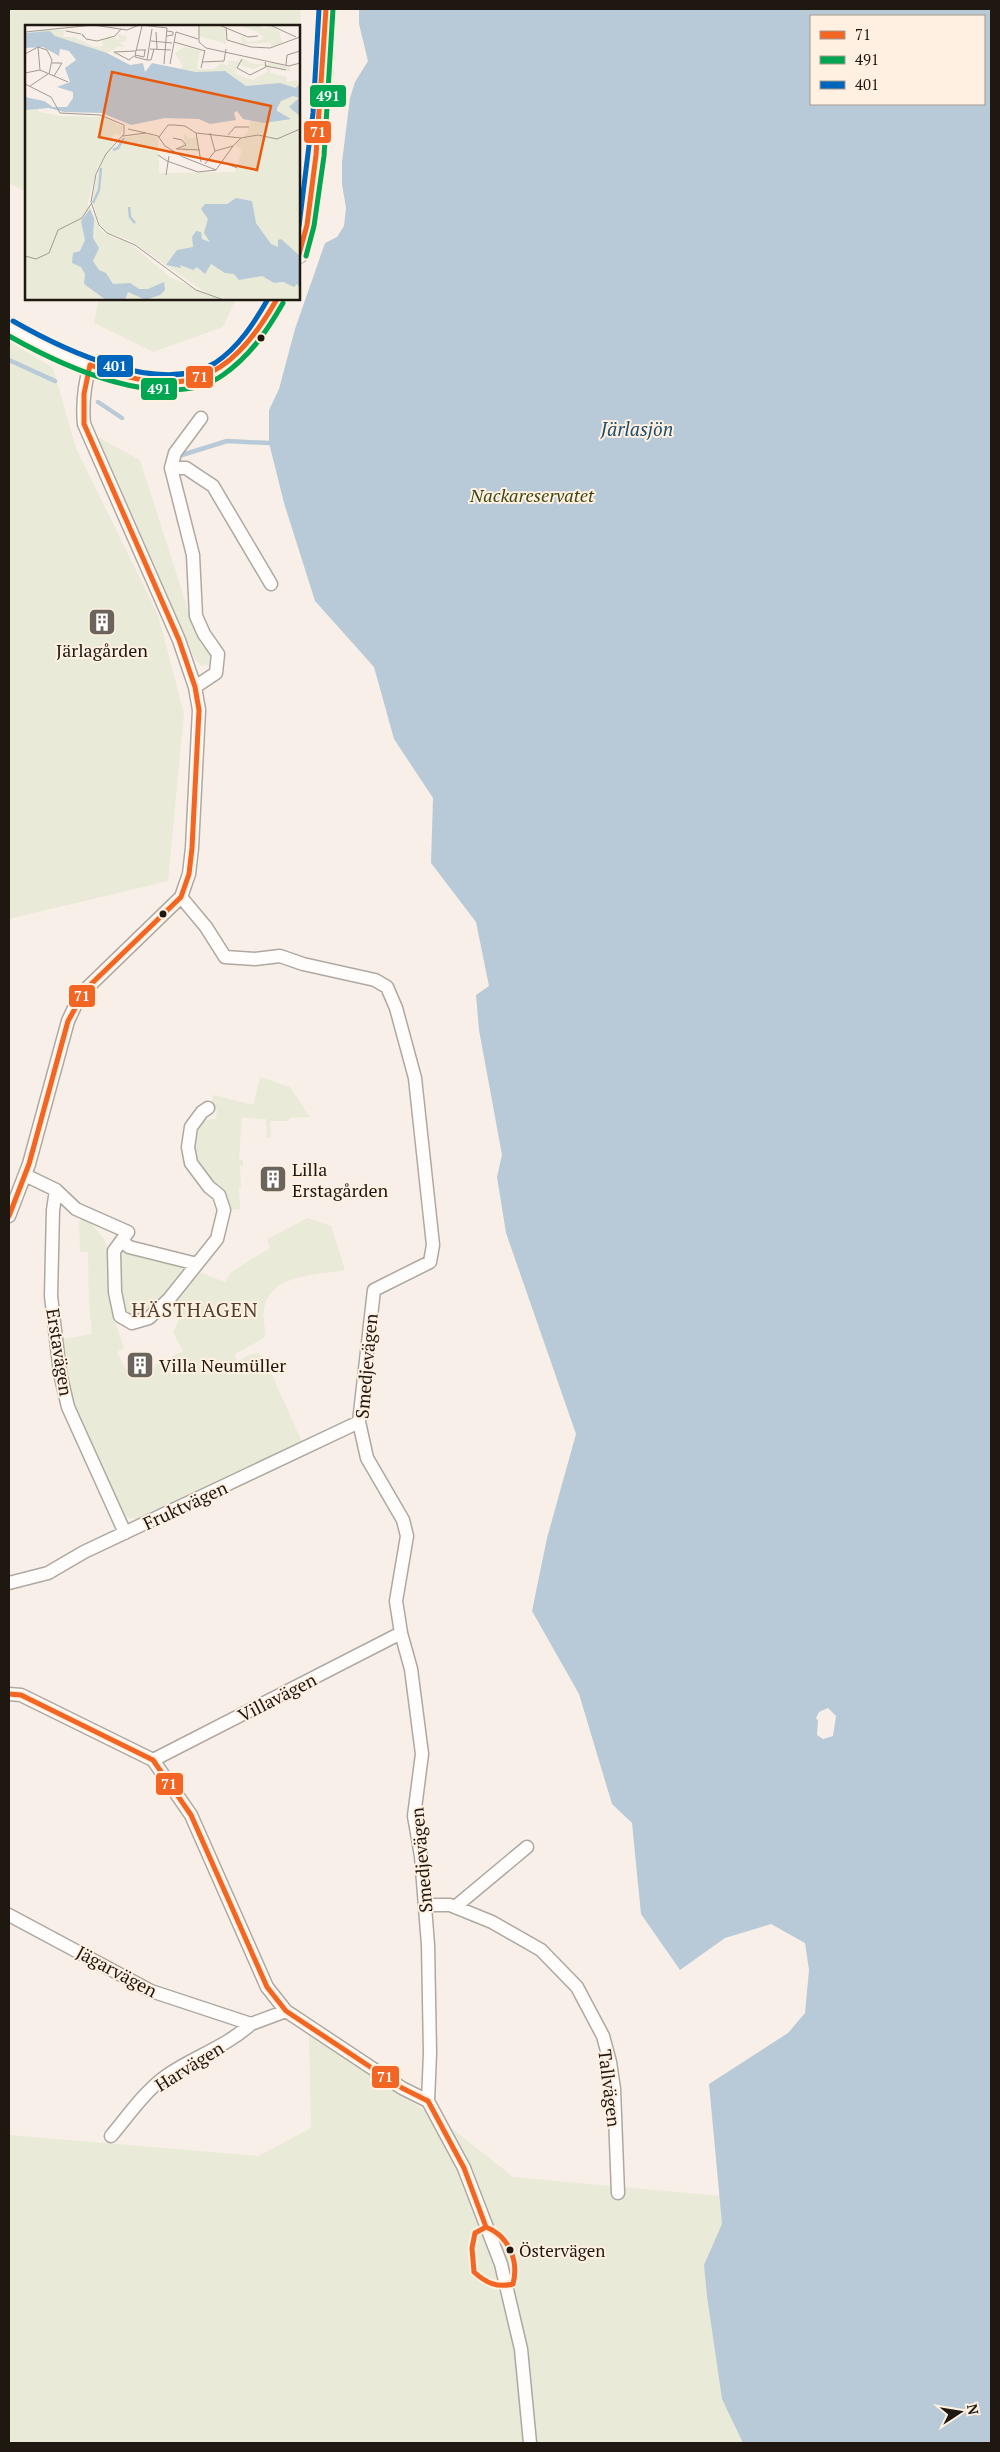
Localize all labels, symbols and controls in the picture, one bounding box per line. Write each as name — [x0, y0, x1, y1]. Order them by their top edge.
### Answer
legend — [810, 15, 985, 105]
text: 71 — [855, 24, 871, 44]
inset map — [25, 25, 300, 300]
text: 491 — [855, 49, 879, 69]
text: 401 — [855, 74, 879, 94]
line badge: 491 — [309, 84, 347, 108]
text: 491 — [316, 86, 340, 105]
line badge: 71 — [303, 120, 332, 144]
text: 71 — [310, 122, 326, 141]
unlabelled marker — [256, 333, 266, 343]
line badge: 401 — [96, 354, 134, 378]
text: 401 — [103, 356, 127, 375]
line badge: 71 — [185, 365, 214, 389]
text: 71 — [192, 367, 208, 386]
line badge: 491 — [140, 377, 178, 401]
text: 491 — [147, 379, 171, 398]
water label: Järlasjön — [600, 416, 673, 441]
park label: Nackareservatet — [469, 483, 595, 507]
building icon: Järlagården — [87, 607, 117, 637]
place label: Järlagården — [56, 638, 148, 662]
unlabelled marker — [158, 909, 168, 919]
line badge: 71 — [68, 984, 96, 1008]
text: 71 — [74, 986, 90, 1005]
place label: Lilla Erstagården — [292, 1157, 388, 1202]
building icon: Lilla Erstagården — [258, 1164, 288, 1194]
district label: HÄSTHAGEN — [131, 1296, 259, 1323]
street label: Erstavägen — [41, 1306, 79, 1398]
street label: Smedjevägen — [349, 1312, 383, 1420]
building icon: Villa Neumüller — [125, 1350, 155, 1380]
place label: Villa Neumüller — [159, 1353, 286, 1377]
street label: Fruktvägen — [139, 1475, 231, 1535]
street label: Villavägen — [234, 1667, 321, 1727]
line badge: 71 — [155, 1772, 184, 1796]
text: 71 — [161, 1774, 177, 1793]
street label: Smedjevägen — [404, 1806, 438, 1914]
street label: Jägarvägen — [72, 1940, 162, 2002]
street label: Harvägen — [150, 2035, 228, 2097]
street label: Tallvägen — [593, 2048, 627, 2128]
line badge: 71 — [371, 2065, 400, 2089]
text: 71 — [377, 2067, 393, 2086]
place label: Östervägen — [519, 2239, 605, 2262]
marker: Östervägen — [505, 2245, 515, 2255]
north arrow — [935, 2387, 985, 2437]
text: N — [963, 2402, 984, 2417]

